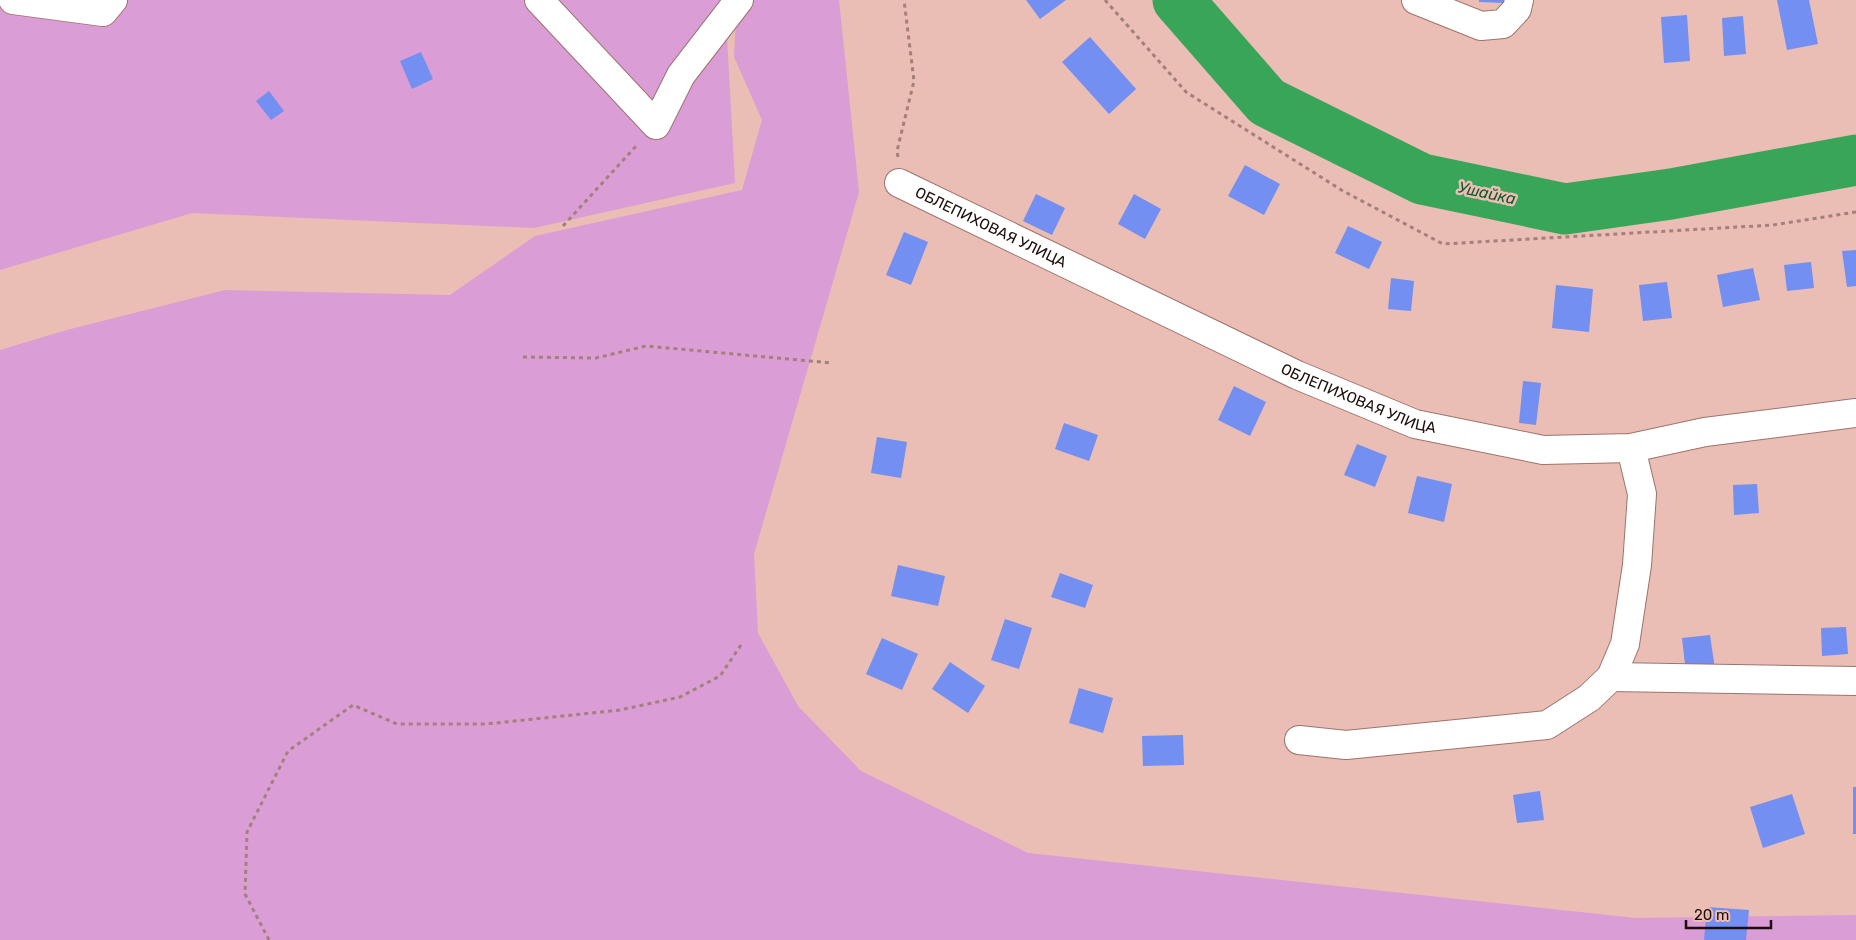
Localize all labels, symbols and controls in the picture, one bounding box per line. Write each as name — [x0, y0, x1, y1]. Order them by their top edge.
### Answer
water label: Ушайка — [1457, 178, 1517, 208]
street label: ОБЛЕПИХОВАЯ УЛИЦА — [912, 183, 1069, 271]
street label: ОБЛЕПИХОВАЯ УЛИЦА — [1278, 360, 1438, 437]
scale bar — [1686, 898, 1771, 930]
text: 20 m — [1694, 906, 1729, 924]

